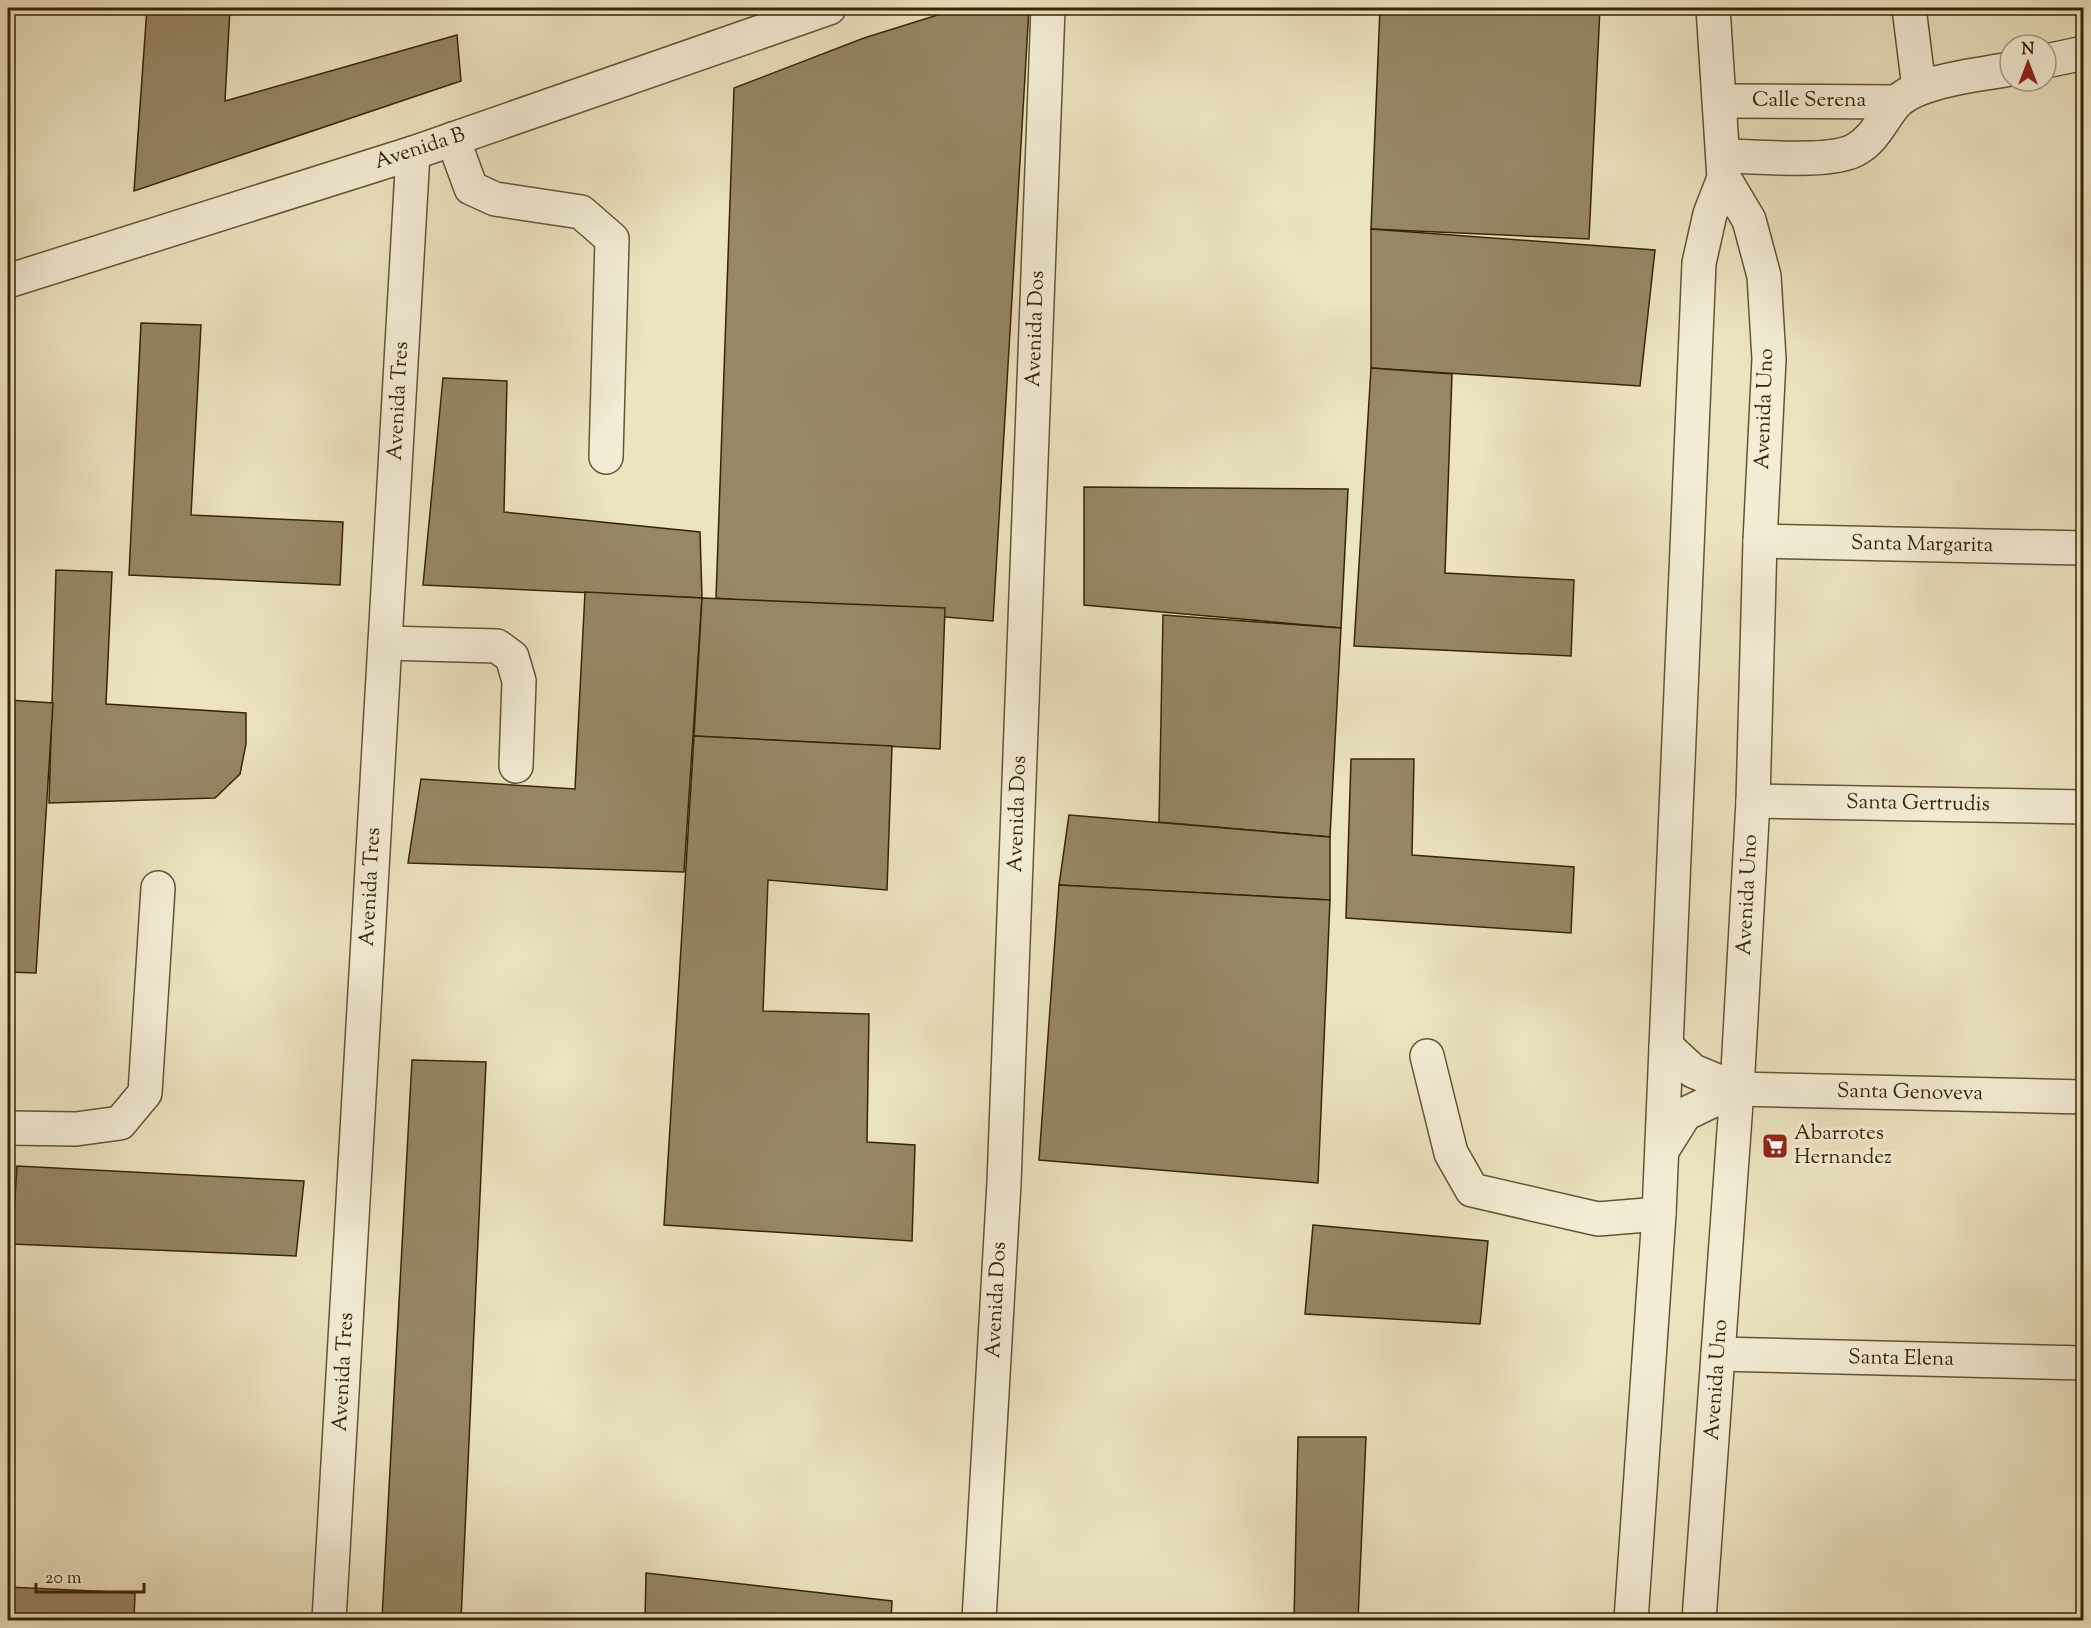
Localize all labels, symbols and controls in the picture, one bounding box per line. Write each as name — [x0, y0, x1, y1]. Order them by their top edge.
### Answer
north arrow — [1998, 33, 2058, 93]
text: N — [2022, 39, 2035, 62]
street label: Calle Serena — [1752, 86, 1866, 116]
street label: Avenida B — [371, 120, 469, 178]
street label: Avenida Dos — [1019, 270, 1053, 388]
street label: Avenida Tres — [381, 341, 417, 461]
street label: Avenida Uno — [1748, 348, 1782, 470]
street label: Santa Margarita — [1850, 529, 1994, 561]
street label: Avenida Dos — [1001, 755, 1035, 873]
street label: Santa Gertrudis — [1846, 788, 1990, 820]
street label: Avenida Tres — [353, 827, 389, 947]
street label: Avenida Uno — [1730, 834, 1766, 956]
street label: Santa Genoveva — [1837, 1077, 1984, 1109]
place label: Abarrotes Hernandez — [1794, 1119, 1892, 1173]
supermarket icon: Abarrotes Hernandez — [1760, 1131, 1790, 1161]
street label: Avenida Dos — [979, 1241, 1015, 1359]
street label: Avenida Tres — [326, 1312, 362, 1432]
street label: Avenida Uno — [1698, 1319, 1736, 1441]
street label: Santa Elena — [1848, 1343, 1955, 1375]
scale bar — [36, 1556, 144, 1594]
text: 20 m — [45, 1566, 82, 1592]

